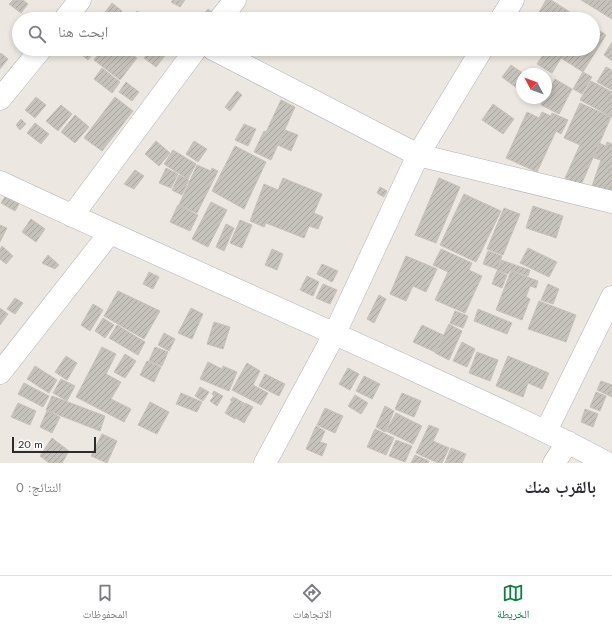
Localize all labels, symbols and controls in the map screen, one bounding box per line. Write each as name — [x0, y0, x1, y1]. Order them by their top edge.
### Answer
search box — [12, 12, 600, 56]
text: ابحث هنا — [58, 21, 108, 43]
icon: search — [26, 23, 48, 45]
north arrow — [516, 68, 552, 104]
scale bar — [12, 435, 96, 454]
text: 20 m — [18, 436, 43, 452]
text: بالقرب منك — [525, 475, 596, 499]
text: النتائج: 0 — [16, 478, 61, 497]
tab: المحفوظات — [83, 582, 127, 625]
tab: الاتجاهات — [293, 582, 332, 625]
tab: الخريطة — [497, 582, 529, 625]

